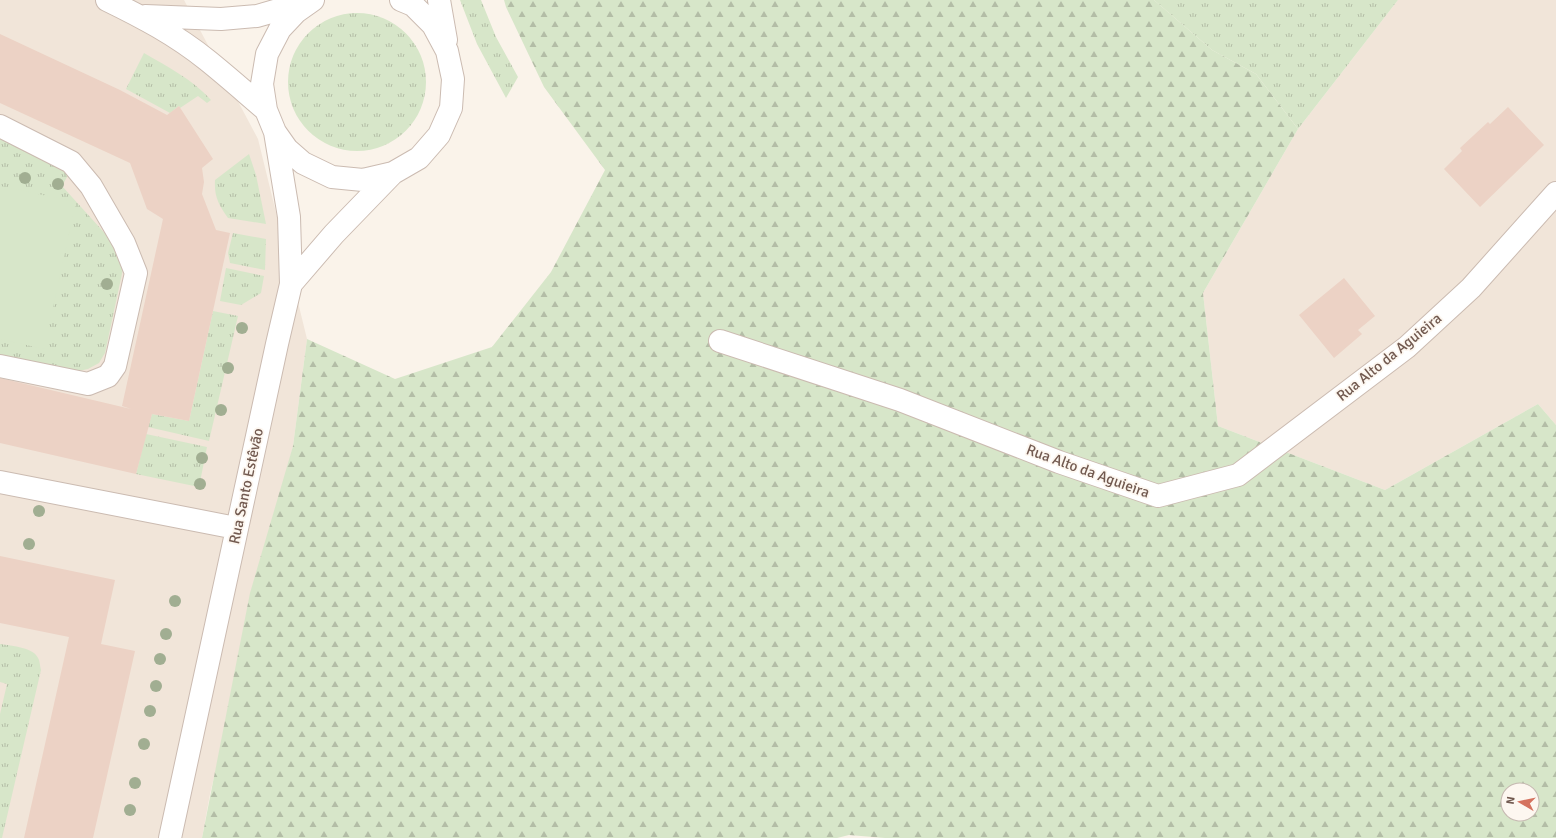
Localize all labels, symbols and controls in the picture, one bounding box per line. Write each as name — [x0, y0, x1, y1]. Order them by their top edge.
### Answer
street label: Rua Alto da Aguieira — [1333, 309, 1445, 405]
street label: Rua Santo Estêvão — [225, 426, 267, 545]
street label: Rua Alto da Aguieira — [1024, 440, 1152, 502]
north arrow — [1500, 782, 1540, 822]
text: N — [1504, 796, 1518, 805]

